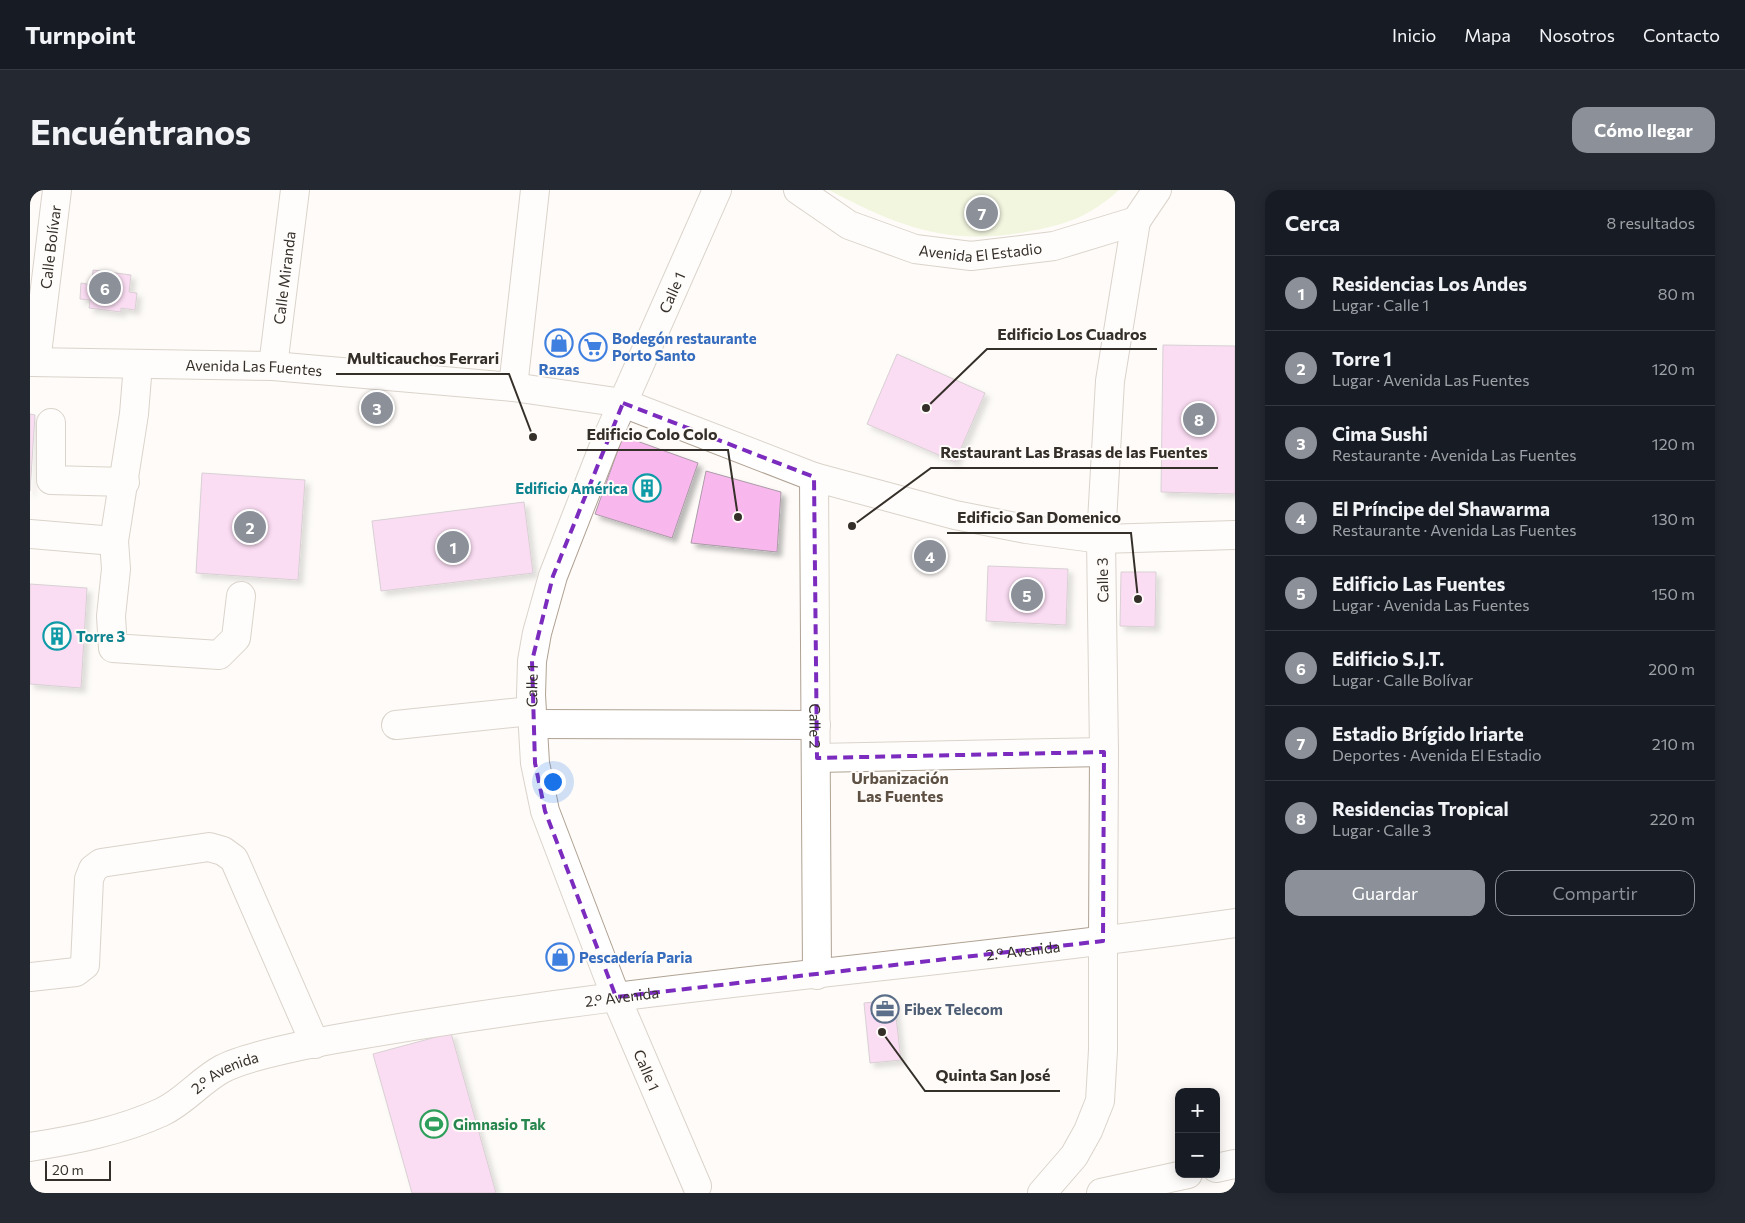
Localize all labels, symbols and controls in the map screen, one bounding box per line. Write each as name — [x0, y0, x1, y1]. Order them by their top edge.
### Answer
text: Turnpoint — [25, 20, 136, 49]
text: Inicio — [1392, 24, 1436, 46]
text: Mapa — [1464, 24, 1511, 46]
text: Nosotros — [1539, 24, 1615, 46]
text: Contacto — [1643, 24, 1720, 46]
button: Cómo llegar — [1572, 107, 1715, 153]
text: Encuéntranos — [30, 109, 251, 152]
pin: 7 — [966, 194, 998, 232]
street label: Calle Bolívar — [36, 204, 64, 290]
text: Cerca — [1285, 210, 1340, 235]
text: 8 resultados — [1607, 213, 1695, 232]
street label: Calle Miranda — [269, 230, 299, 325]
street label: Avenida El Estadio — [918, 239, 1043, 265]
pin: 6 — [89, 269, 121, 307]
street label: Calle 1 — [655, 269, 689, 316]
text: Residencias Los Andes — [1332, 272, 1527, 295]
text: 1 — [1297, 284, 1305, 303]
text: 80 m — [1658, 284, 1695, 303]
text: Lugar · Calle 1 — [1332, 295, 1429, 314]
callout: Edificio Los Cuadros — [987, 318, 1157, 349]
text: Edificio Los Cuadros — [997, 324, 1147, 343]
shop icon: Razas — [544, 328, 574, 358]
place label: Bodegón restaurante Porto Santo — [612, 329, 757, 364]
supermarket icon: Bodegón restaurante Porto Santo — [578, 332, 608, 362]
callout: Multicauchos Ferrari — [336, 343, 509, 374]
text: Torre 1 — [1332, 347, 1392, 370]
text: Multicauchos Ferrari — [347, 348, 499, 367]
street label: Avenida Las Fuentes — [185, 356, 323, 379]
text: 2 — [1296, 359, 1306, 378]
text: 120 m — [1652, 359, 1695, 378]
place label: Razas — [539, 360, 579, 378]
text: Lugar · Avenida Las Fuentes — [1332, 370, 1530, 389]
pin: 3 — [361, 389, 393, 427]
pin: 8 — [1183, 400, 1215, 438]
callout: Edificio Colo Colo — [577, 419, 728, 450]
text: Cima Sushi — [1332, 422, 1428, 445]
text: Edificio Colo Colo — [586, 424, 718, 443]
text: 3 — [1296, 434, 1306, 453]
text: 120 m — [1652, 434, 1695, 453]
callout: Restaurant Las Brasas de las Fuentes — [931, 437, 1218, 468]
text: Restaurant Las Brasas de las Fuentes — [940, 442, 1208, 461]
text: Restaurante · Avenida Las Fuentes — [1332, 445, 1577, 464]
building icon: Edificio América — [632, 473, 662, 503]
place label: Edificio América — [515, 479, 628, 497]
text: El Príncipe del Shawarma — [1332, 497, 1550, 520]
callout: Edificio San Domenico — [947, 502, 1131, 533]
text: Edificio San Domenico — [957, 507, 1122, 526]
pin: 2 — [234, 508, 266, 546]
text: 4 — [1296, 509, 1306, 528]
text: 130 m — [1652, 509, 1695, 528]
text: Restaurante · Avenida Las Fuentes — [1332, 520, 1577, 539]
pin: 1 — [437, 528, 469, 566]
pin: 4 — [914, 537, 946, 575]
street label: Calle 3 — [1093, 557, 1111, 603]
text: Edificio Las Fuentes — [1332, 572, 1505, 595]
pin: 5 — [1011, 576, 1043, 614]
text: 5 — [1296, 584, 1306, 603]
text: 150 m — [1652, 584, 1695, 603]
text: Lugar · Avenida Las Fuentes — [1332, 595, 1530, 614]
building icon: Torre 3 — [42, 621, 72, 651]
place label: Torre 3 — [76, 627, 125, 645]
text: Edificio S.J.T. — [1332, 647, 1444, 670]
text: 6 — [1296, 659, 1306, 678]
text: 200 m — [1648, 659, 1695, 678]
street label: Calle 1 — [522, 664, 541, 708]
text: Lugar · Calle Bolívar — [1332, 670, 1473, 689]
street label: Calle 2 — [806, 703, 825, 748]
text: Estadio Brígido Iriarte — [1332, 722, 1524, 745]
text: 7 — [1297, 734, 1305, 753]
text: 210 m — [1652, 734, 1695, 753]
text: Deportes · Avenida El Estadio — [1332, 745, 1542, 764]
district label: Urbanización Las Fuentes — [851, 768, 949, 805]
your location — [540, 769, 566, 795]
text: Residencias Tropical — [1332, 797, 1509, 820]
text: 8 — [1296, 809, 1306, 828]
text: 220 m — [1650, 809, 1695, 828]
text: Lugar · Calle 3 — [1332, 820, 1431, 839]
button: Guardar — [1285, 870, 1485, 916]
button: Compartir — [1495, 870, 1695, 916]
street label: 2.° Avenida — [985, 937, 1061, 963]
shop icon: Pescadería Paria — [545, 942, 575, 972]
place label: Pescadería Paria — [579, 948, 692, 966]
street label: 2.° Avenida — [583, 983, 660, 1010]
office icon: Fibex Telecom — [870, 994, 900, 1024]
place label: Fibex Telecom — [904, 1000, 1003, 1018]
street label: 2.° Avenida — [187, 1047, 260, 1097]
street label: Calle 1 — [630, 1047, 664, 1093]
callout: Quinta San José — [925, 1060, 1060, 1091]
text: Quinta San José — [936, 1065, 1050, 1084]
map controls — [1175, 1088, 1220, 1178]
button: + — [1175, 1088, 1220, 1133]
sports icon: Gimnasio Tak — [419, 1109, 449, 1139]
place label: Gimnasio Tak — [453, 1115, 546, 1133]
button: − — [1175, 1133, 1220, 1178]
scale bar — [45, 1158, 111, 1181]
text: 20 m — [52, 1161, 84, 1178]

